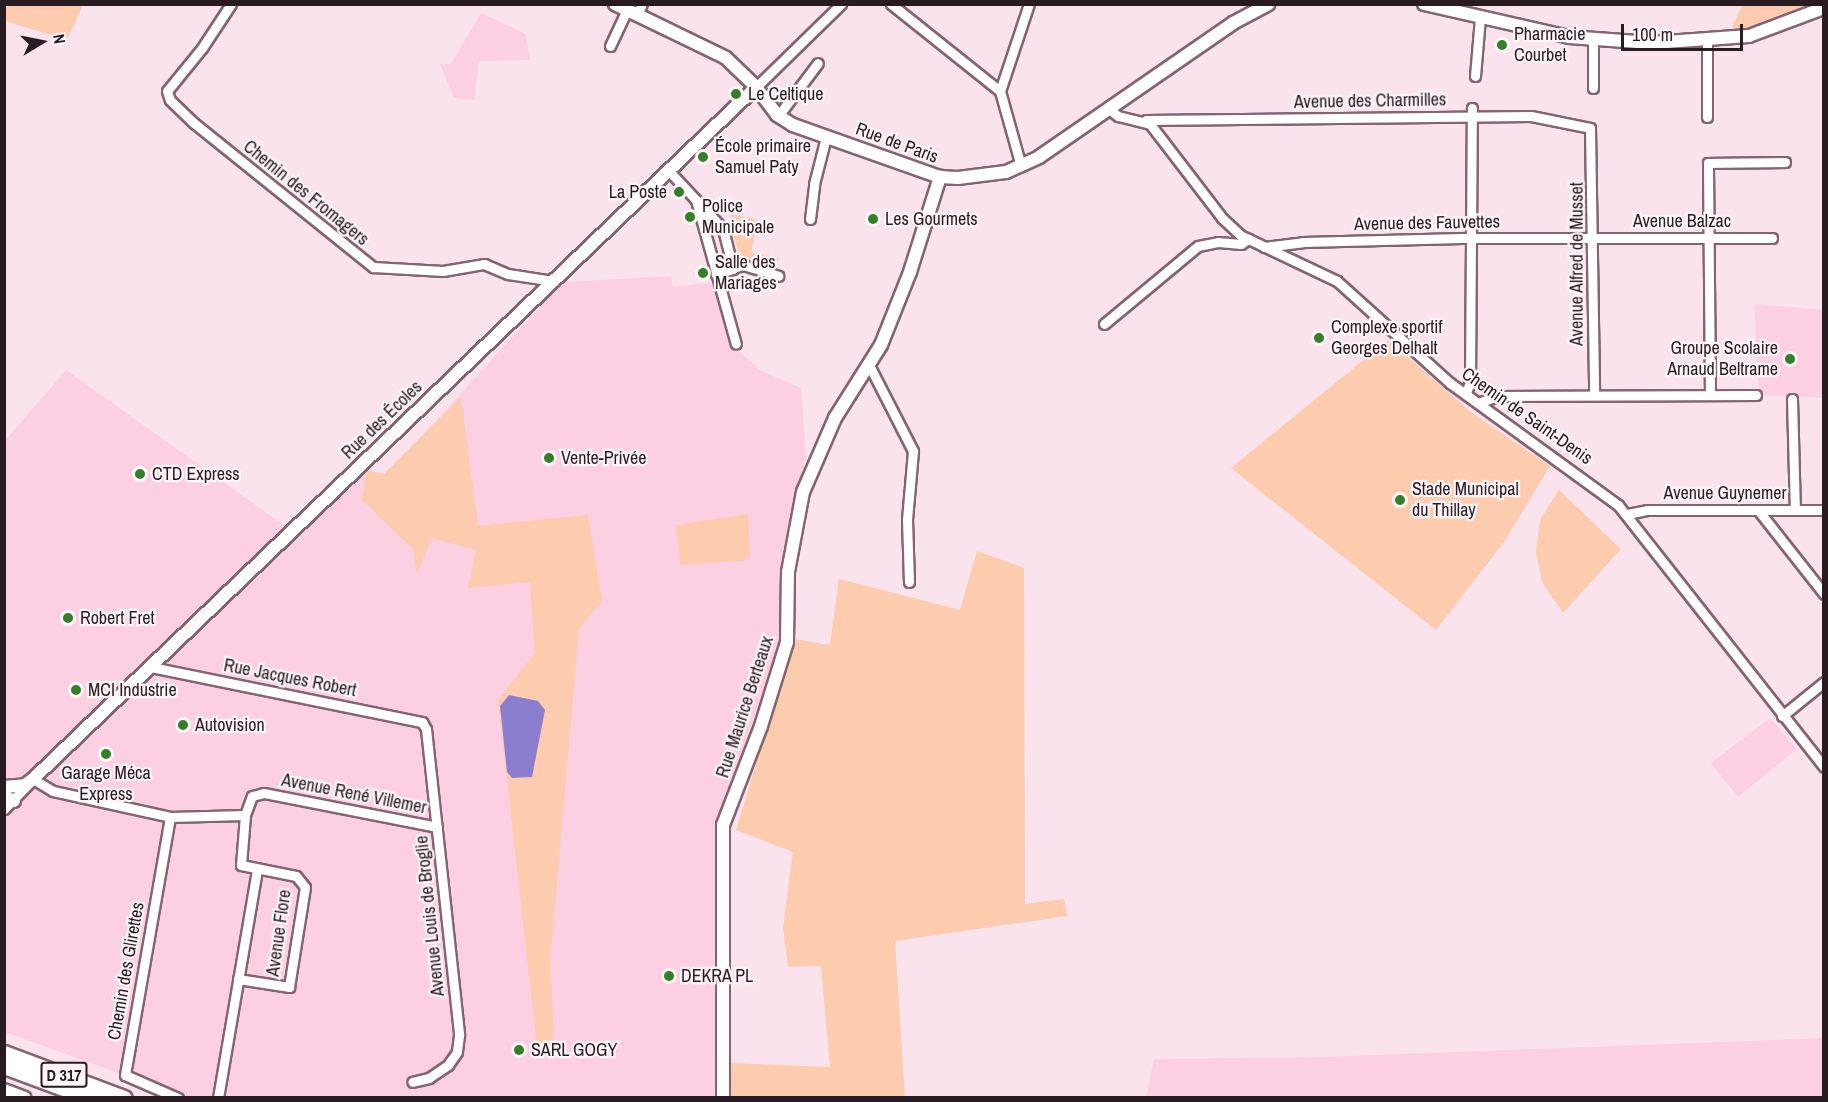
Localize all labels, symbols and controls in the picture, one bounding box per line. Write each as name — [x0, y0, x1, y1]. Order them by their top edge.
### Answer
north arrow — [12, 12, 72, 72]
scale bar — [1624, 12, 1746, 50]
text: 100 m — [1632, 22, 1673, 47]
place label: Pharmacie Courbet — [1514, 24, 1585, 66]
text: N — [48, 32, 71, 45]
marker: Pharmacie Courbet — [1495, 38, 1509, 52]
place label: Le Celtique — [748, 83, 823, 105]
marker: Le Celtique — [729, 87, 743, 101]
street label: Avenue des Charmilles — [1294, 89, 1446, 113]
street label: Rue de Paris — [853, 118, 941, 168]
street label: Chemin des Fromagers — [239, 136, 373, 250]
place label: École primaire Samuel Paty — [715, 136, 811, 178]
marker: École primaire Samuel Paty — [696, 150, 710, 164]
place label: La Poste — [609, 181, 667, 203]
street label: Avenue Alfred de Musset — [1566, 182, 1588, 346]
marker: La Poste — [672, 185, 686, 199]
place label: Police Municipale — [702, 196, 774, 238]
place label: Les Gourmets — [885, 208, 978, 230]
marker: Police Municipale — [683, 210, 697, 224]
street label: Avenue Balzac — [1633, 210, 1731, 232]
street label: Avenue des Fauvettes — [1354, 211, 1500, 235]
marker: Les Gourmets — [866, 212, 880, 226]
place label: Salle des Mariages — [715, 252, 777, 294]
marker: Salle des Mariages — [696, 266, 710, 280]
place label: Complexe sportif Georges Delhalt — [1331, 317, 1443, 360]
marker: Complexe sportif Georges Delhalt — [1312, 331, 1326, 345]
place label: Groupe Scolaire Arnaud Beltrame — [1667, 338, 1778, 380]
marker: Groupe Scolaire Arnaud Beltrame — [1783, 352, 1797, 366]
street label: Chemin de Saint-Denis — [1458, 363, 1596, 469]
street label: Rue des Écoles — [337, 376, 427, 464]
place label: Vente-Privée — [561, 447, 646, 469]
marker: Vente-Privée — [542, 451, 556, 465]
place label: CTD Express — [152, 463, 240, 485]
marker: CTD Express — [133, 467, 147, 481]
place label: Stade Municipal du Thillay — [1412, 479, 1519, 522]
street label: Avenue Guynemer — [1664, 482, 1786, 504]
marker: Stade Municipal du Thillay — [1393, 493, 1407, 507]
place label: Robert Fret — [80, 607, 155, 629]
marker: Robert Fret — [61, 611, 75, 625]
street label: Rue Maurice Berteaux — [712, 633, 778, 781]
street label: Rue Jacques Robert — [222, 655, 358, 701]
place label: MCI Industrie — [88, 679, 177, 701]
marker: MCI Industrie — [69, 683, 83, 697]
place label: Autovision — [195, 714, 265, 736]
marker: Autovision — [176, 718, 190, 732]
marker: Garage Méca Express — [99, 747, 113, 761]
place label: Garage Méca Express — [61, 763, 151, 806]
street label: Avenue René Villemer — [280, 769, 428, 819]
street label: Avenue Louis de Broglie — [411, 835, 449, 997]
street label: Avenue Flore — [262, 888, 296, 978]
street label: Chemin des Glirettes — [103, 900, 149, 1042]
place label: DEKRA PL — [681, 965, 754, 987]
marker: DEKRA PL — [662, 969, 676, 983]
place label: SARL GOGY — [531, 1039, 618, 1061]
marker: SARL GOGY — [512, 1043, 526, 1057]
road number: D 317 — [40, 1062, 88, 1088]

